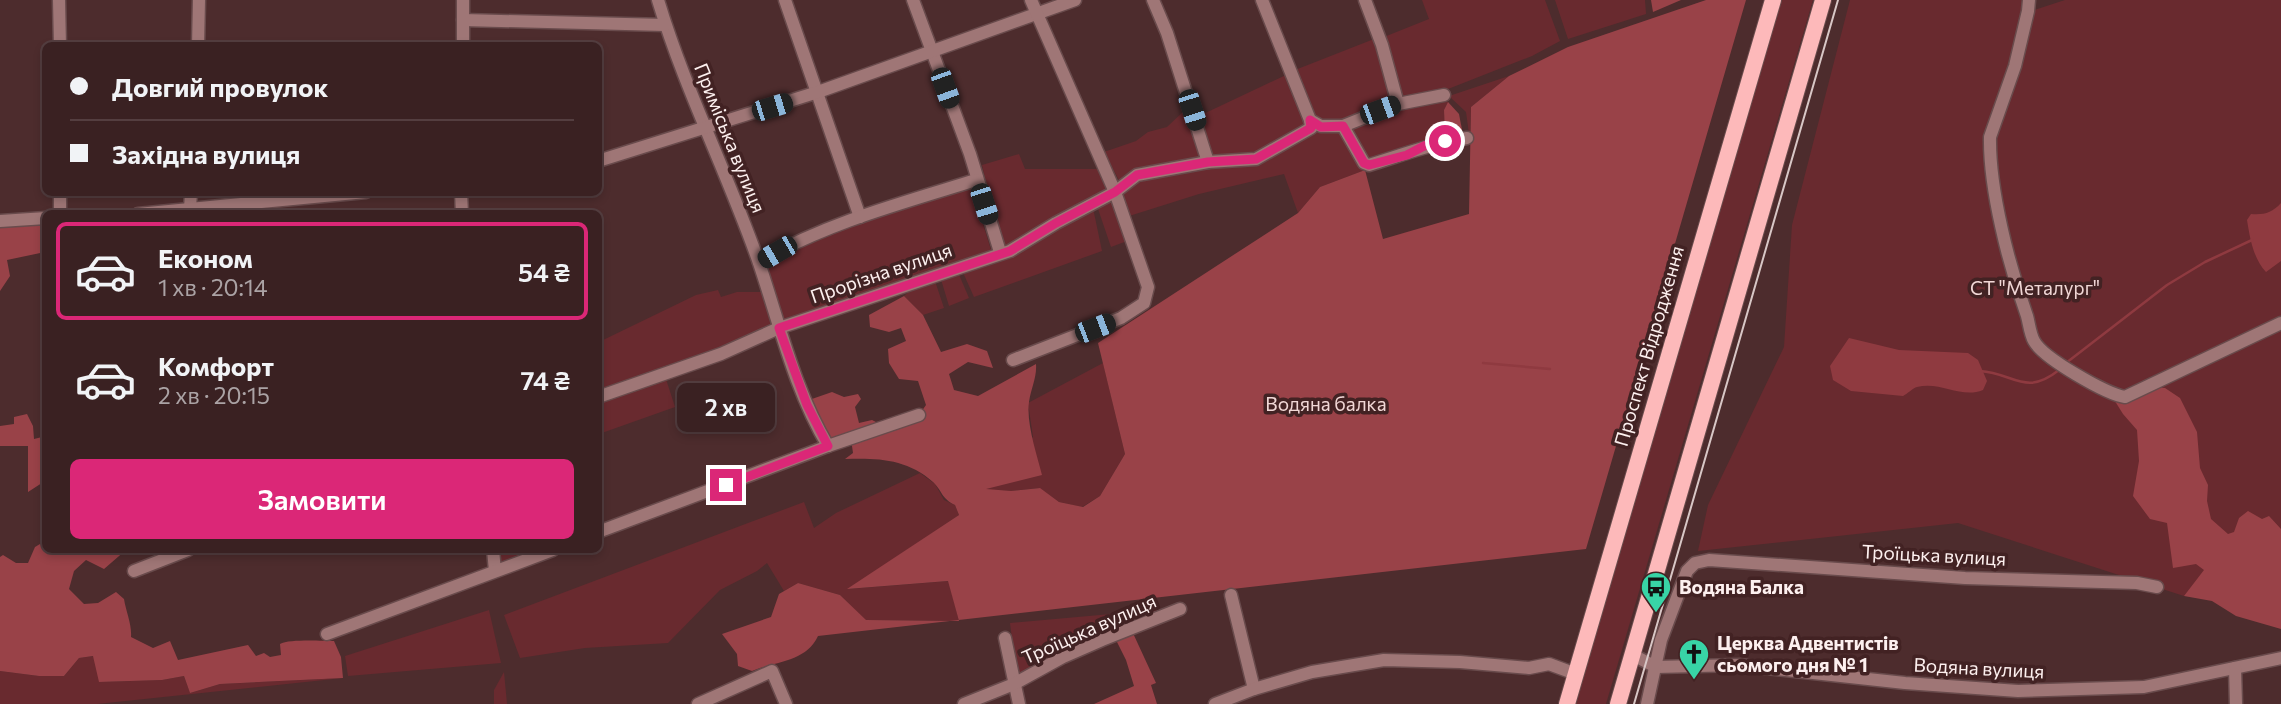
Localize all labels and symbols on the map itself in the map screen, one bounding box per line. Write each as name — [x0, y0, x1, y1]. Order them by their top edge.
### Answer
street label: Приміська вулиця — [690, 60, 771, 216]
car — [928, 65, 963, 111]
car — [1176, 87, 1209, 133]
car — [749, 91, 796, 123]
car — [1357, 93, 1404, 127]
route start — [1429, 125, 1461, 157]
car — [968, 181, 1001, 227]
car — [754, 232, 801, 272]
street label: Прорізна вулиця — [807, 238, 955, 308]
street label: Проспект Відродження — [1609, 243, 1688, 449]
park label: СТ "Металург" — [1970, 276, 2100, 299]
car — [1072, 311, 1119, 345]
callout: 2 хв — [677, 384, 775, 433]
park label: Водяна балка — [1265, 392, 1387, 415]
route end — [710, 469, 742, 501]
street label: Троїцька вулиця — [1861, 539, 2007, 570]
bus stop icon: Водяна Балка — [1639, 570, 1673, 614]
place label: Водяна Балка — [1679, 575, 1804, 598]
street label: Троїцька вулиця — [1018, 589, 1159, 668]
place label: Церква Адвентистів сьомого дня № 1 — [1717, 631, 1899, 676]
church icon: Церква Адвентистів сьомого дня № 1 — [1677, 637, 1711, 681]
street label: Водяна вулиця — [1913, 653, 2045, 682]

